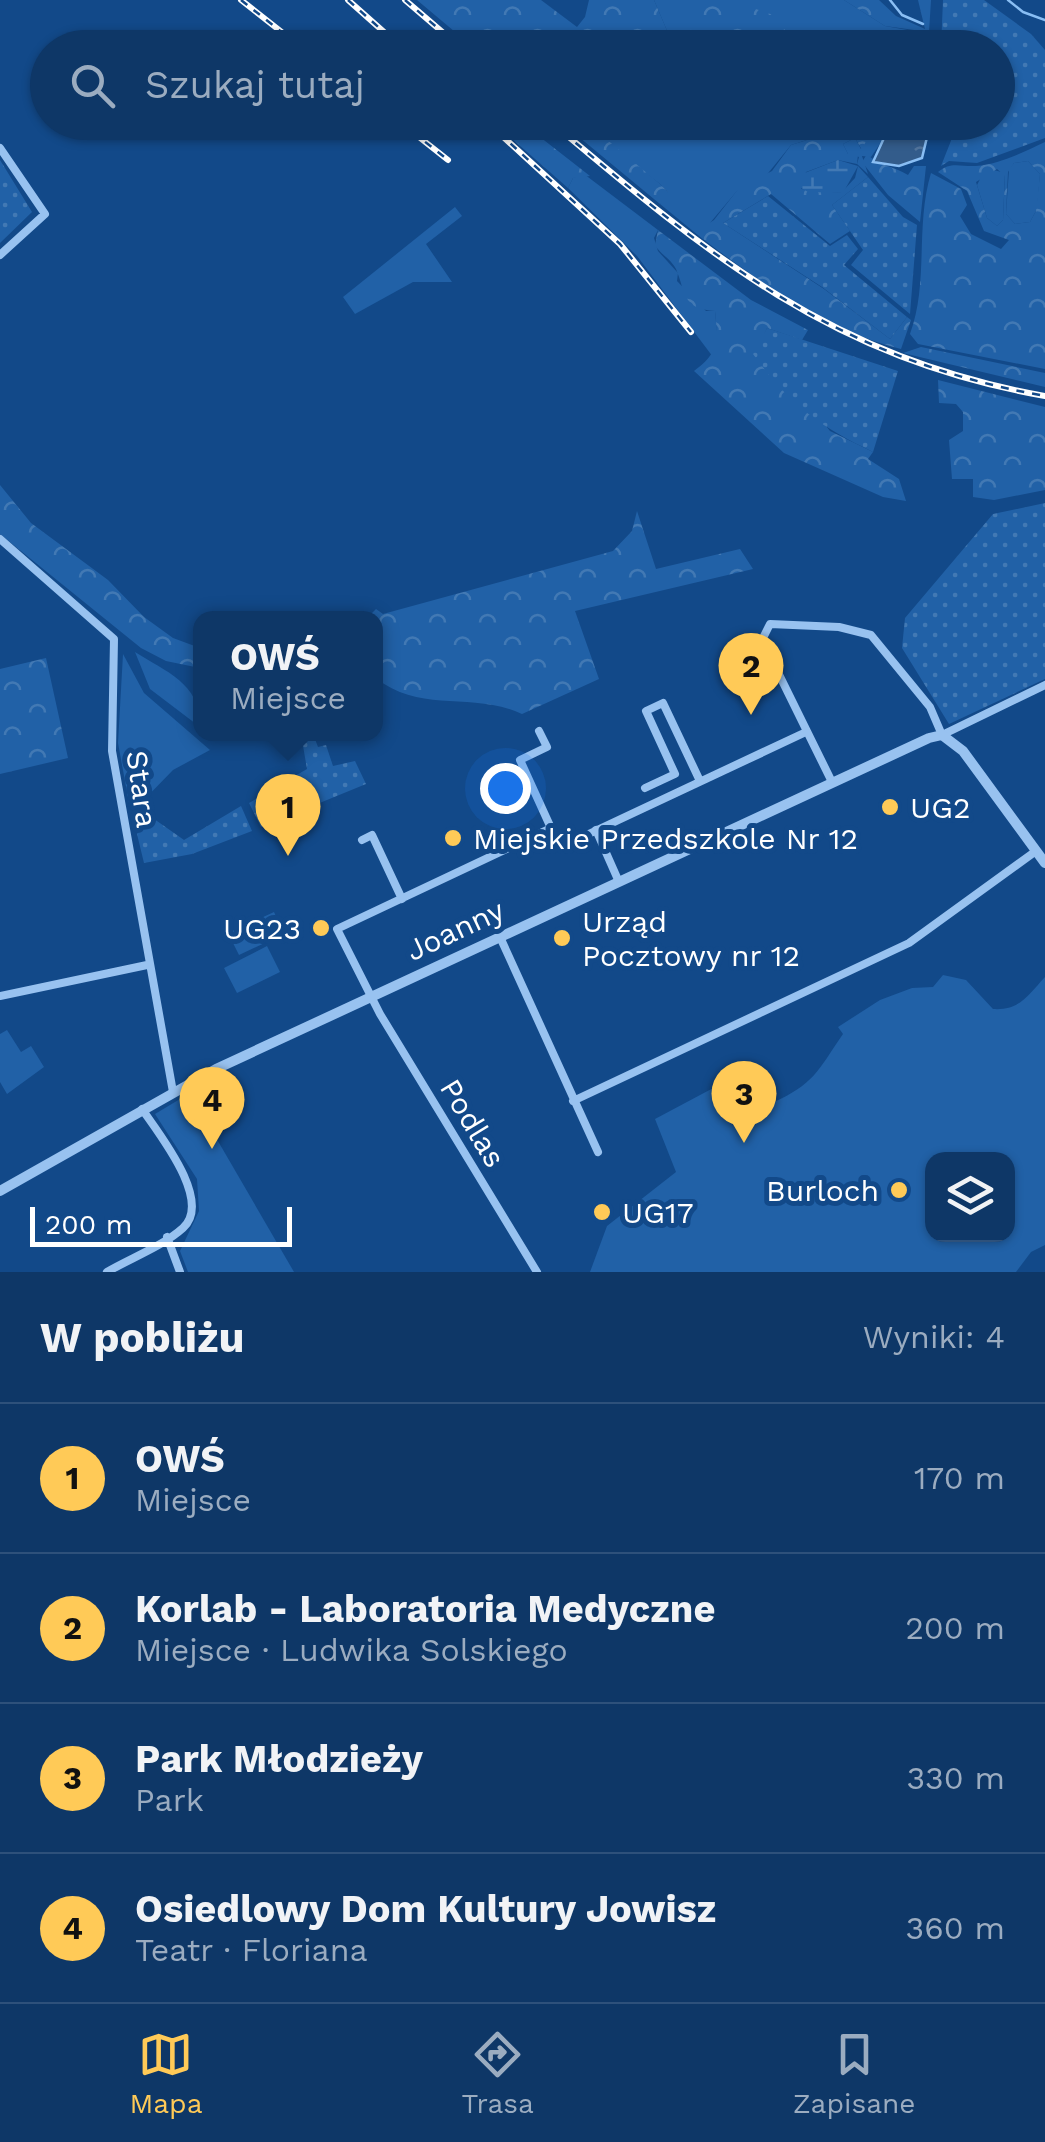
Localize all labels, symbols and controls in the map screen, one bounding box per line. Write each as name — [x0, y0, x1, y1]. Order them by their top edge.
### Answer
search box — [30, 30, 1015, 140]
icon: search — [65, 58, 120, 113]
text: Szukaj tutaj — [145, 63, 365, 107]
popup — [193, 611, 383, 741]
pin: 2 — [718, 632, 784, 715]
text: OWŚ — [230, 635, 320, 679]
text: Miejsce — [230, 679, 346, 717]
street label: Stara — [119, 748, 165, 830]
your location — [480, 763, 531, 814]
pin: 1 — [256, 774, 320, 856]
place label: UG2 — [910, 790, 970, 825]
marker: UG2 — [879, 796, 901, 818]
place label: Miejskie Przedszkole Nr 12 — [473, 821, 858, 856]
marker: Miejskie Przedszkole Nr 12 — [442, 827, 464, 849]
street label: Joanny — [401, 892, 510, 968]
place label: Urząd Pocztowy nr 12 — [582, 904, 800, 973]
place label: UG23 — [223, 911, 301, 946]
marker: UG23 — [310, 917, 332, 939]
marker: Urząd Pocztowy nr 12 — [551, 927, 573, 949]
pin: 3 — [712, 1060, 776, 1143]
pin: 4 — [180, 1066, 244, 1149]
street label: Podlas — [433, 1072, 513, 1174]
map controls — [925, 1152, 1015, 1242]
button: layers — [925, 1152, 1015, 1242]
place label: Burloch — [766, 1173, 879, 1208]
marker: Burloch — [888, 1179, 910, 1201]
place label: UG17 — [622, 1195, 694, 1230]
marker: UG17 — [591, 1201, 613, 1223]
scale bar — [30, 1202, 292, 1246]
text: 200 m — [45, 1208, 132, 1241]
text: W pobliżu — [40, 1313, 245, 1362]
text: Wyniki: 4 — [863, 1318, 1005, 1356]
text: OWŚ — [135, 1437, 225, 1481]
text: 1 — [66, 1459, 79, 1497]
text: 170 m — [914, 1459, 1005, 1497]
text: Miejsce — [135, 1481, 251, 1519]
text: Korlab - Laboratoria Medyczne — [135, 1587, 715, 1631]
text: 2 — [63, 1609, 82, 1647]
text: 200 m — [905, 1609, 1005, 1647]
text: Miejsce · Ludwika Solskiego — [135, 1631, 568, 1669]
text: Park Młodzieży — [135, 1737, 423, 1781]
text: 3 — [63, 1759, 82, 1797]
text: 330 m — [906, 1759, 1005, 1797]
text: Park — [135, 1781, 204, 1819]
text: Osiedlowy Dom Kultury Jowisz — [135, 1887, 716, 1931]
text: 4 — [62, 1909, 83, 1947]
text: 360 m — [906, 1909, 1005, 1947]
text: Teatr · Floriana — [135, 1931, 368, 1969]
tab: Mapa — [129, 2027, 202, 2120]
tab: Trasa — [461, 2027, 534, 2120]
tab: Zapisane — [793, 2027, 915, 2120]

